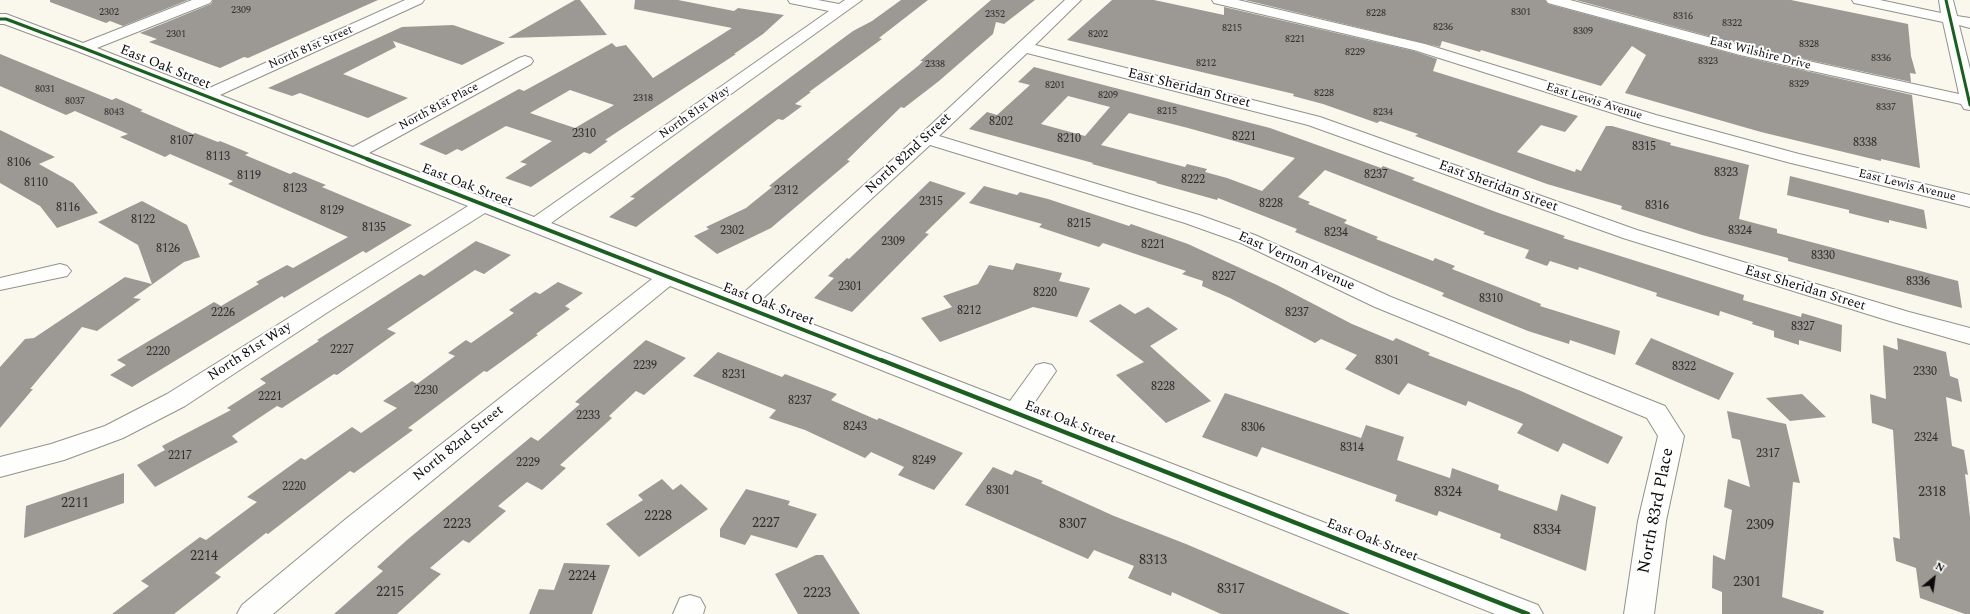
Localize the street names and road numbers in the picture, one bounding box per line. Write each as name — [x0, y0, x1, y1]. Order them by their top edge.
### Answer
street label: North 81st Street — [267, 23, 355, 73]
street label: East Wilshire Drive — [1708, 34, 1812, 74]
street label: East Oak Street — [117, 42, 213, 94]
street label: East Sheridan Street — [1126, 66, 1252, 112]
street label: North 81st Place — [397, 80, 481, 134]
street label: East Lewis Avenue — [1544, 80, 1644, 124]
street label: North 81st Way — [657, 83, 733, 143]
street label: North 82nd Street — [863, 110, 955, 198]
street label: East Sheridan Street — [1436, 158, 1560, 216]
street label: East Oak Street — [419, 161, 515, 211]
street label: East Lewis Avenue — [1857, 167, 1957, 205]
street label: East Vernon Avenue — [1235, 229, 1357, 295]
street label: East Sheridan Street — [1742, 263, 1868, 315]
street label: East Oak Street — [720, 280, 816, 330]
street label: North 81st Way — [205, 319, 295, 385]
street label: East Oak Street — [1022, 398, 1118, 448]
street label: North 82nd Street — [411, 403, 507, 485]
street label: North 83rd Place — [1635, 446, 1679, 576]
street label: East Oak Street — [1324, 516, 1420, 566]

